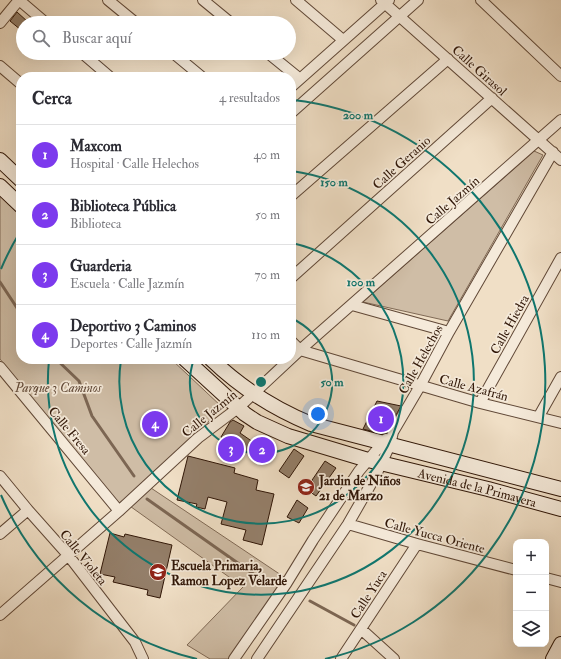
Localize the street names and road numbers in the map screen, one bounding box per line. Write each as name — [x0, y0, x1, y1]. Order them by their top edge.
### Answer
street label: Calle Girasol — [449, 42, 510, 100]
street label: Calle Geranio — [369, 133, 434, 193]
street label: Calle Jazmín — [422, 173, 483, 229]
street label: Calle Hiedra — [487, 291, 533, 357]
street label: Calle Helechos — [395, 321, 447, 397]
street label: Calle Azafrán — [438, 371, 510, 405]
street label: Calle Jazmín — [179, 386, 241, 441]
street label: Calle Fresa — [45, 403, 94, 458]
street label: Avenida de la Primavera — [415, 465, 539, 511]
street label: Calle Yucca Oriente — [383, 515, 487, 557]
street label: Calle Violeta — [56, 527, 111, 589]
street label: Calle Yuca — [347, 567, 391, 622]

